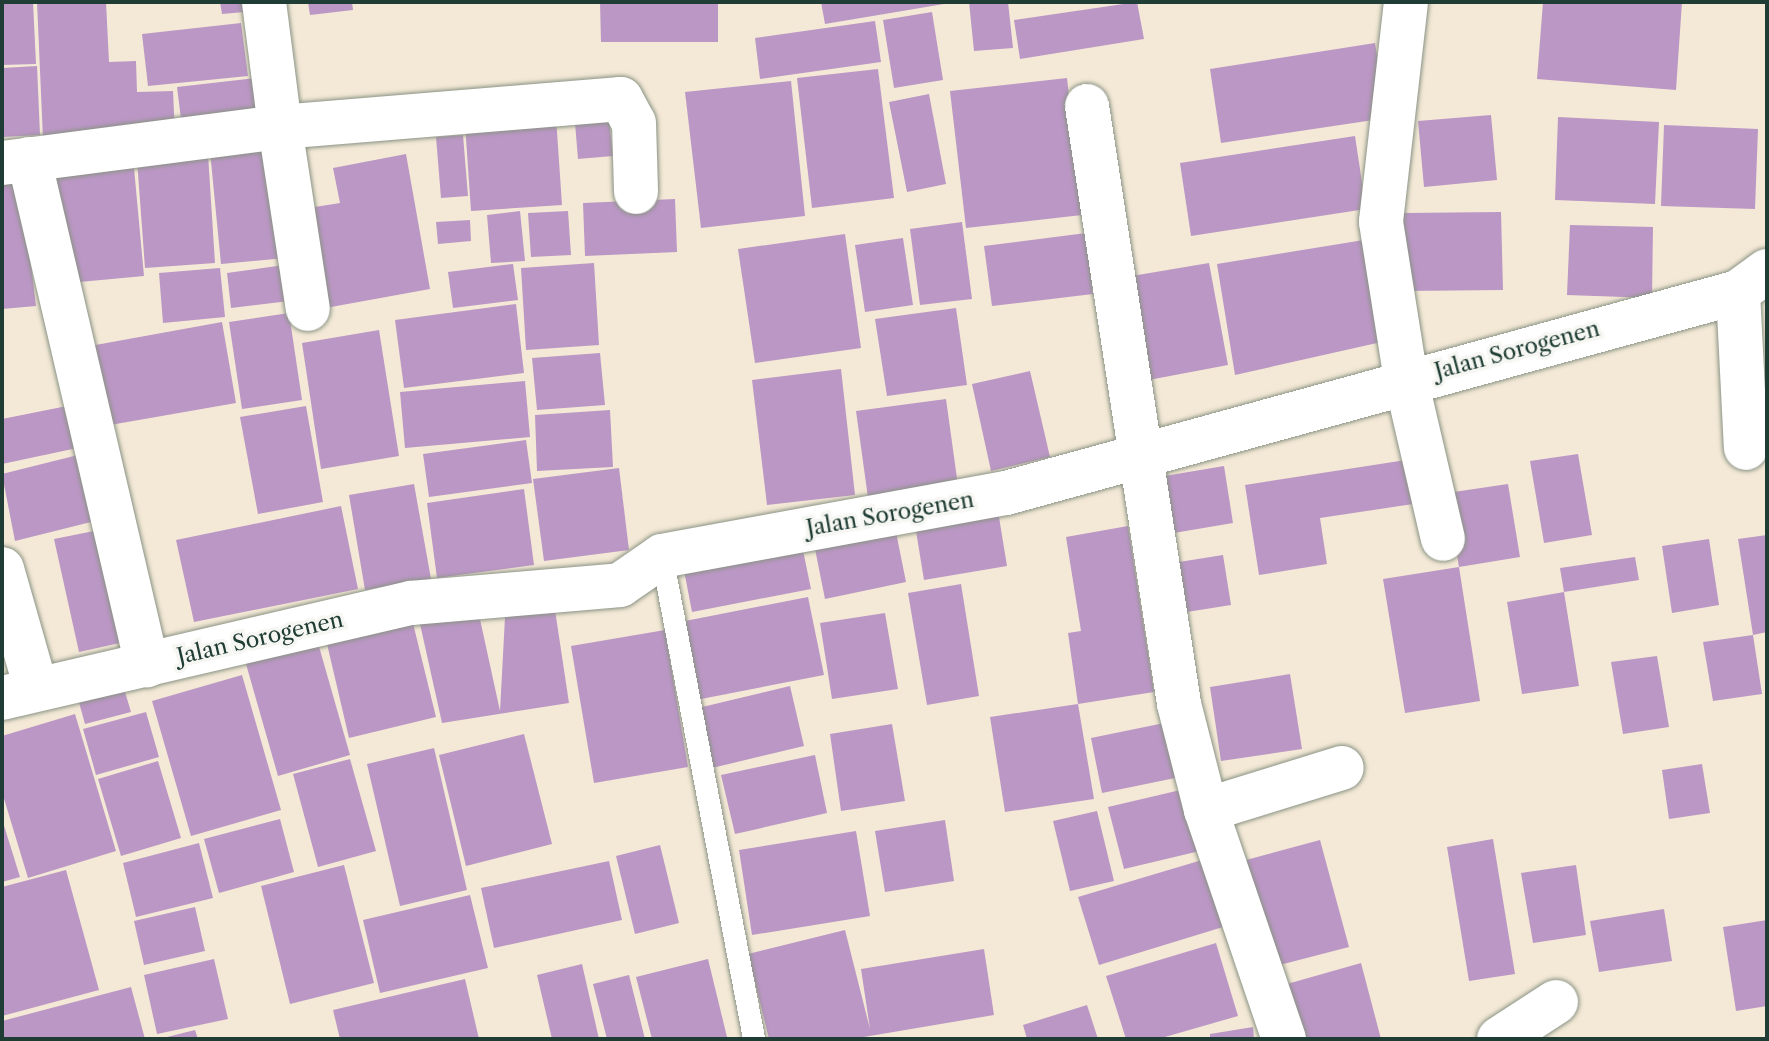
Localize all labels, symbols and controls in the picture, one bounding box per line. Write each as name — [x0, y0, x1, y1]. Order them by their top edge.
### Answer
street label: Jalan Sorogenen — [1432, 315, 1602, 385]
street label: Jalan Sorogenen — [804, 486, 976, 542]
street label: Jalan Sorogenen — [174, 606, 346, 670]

